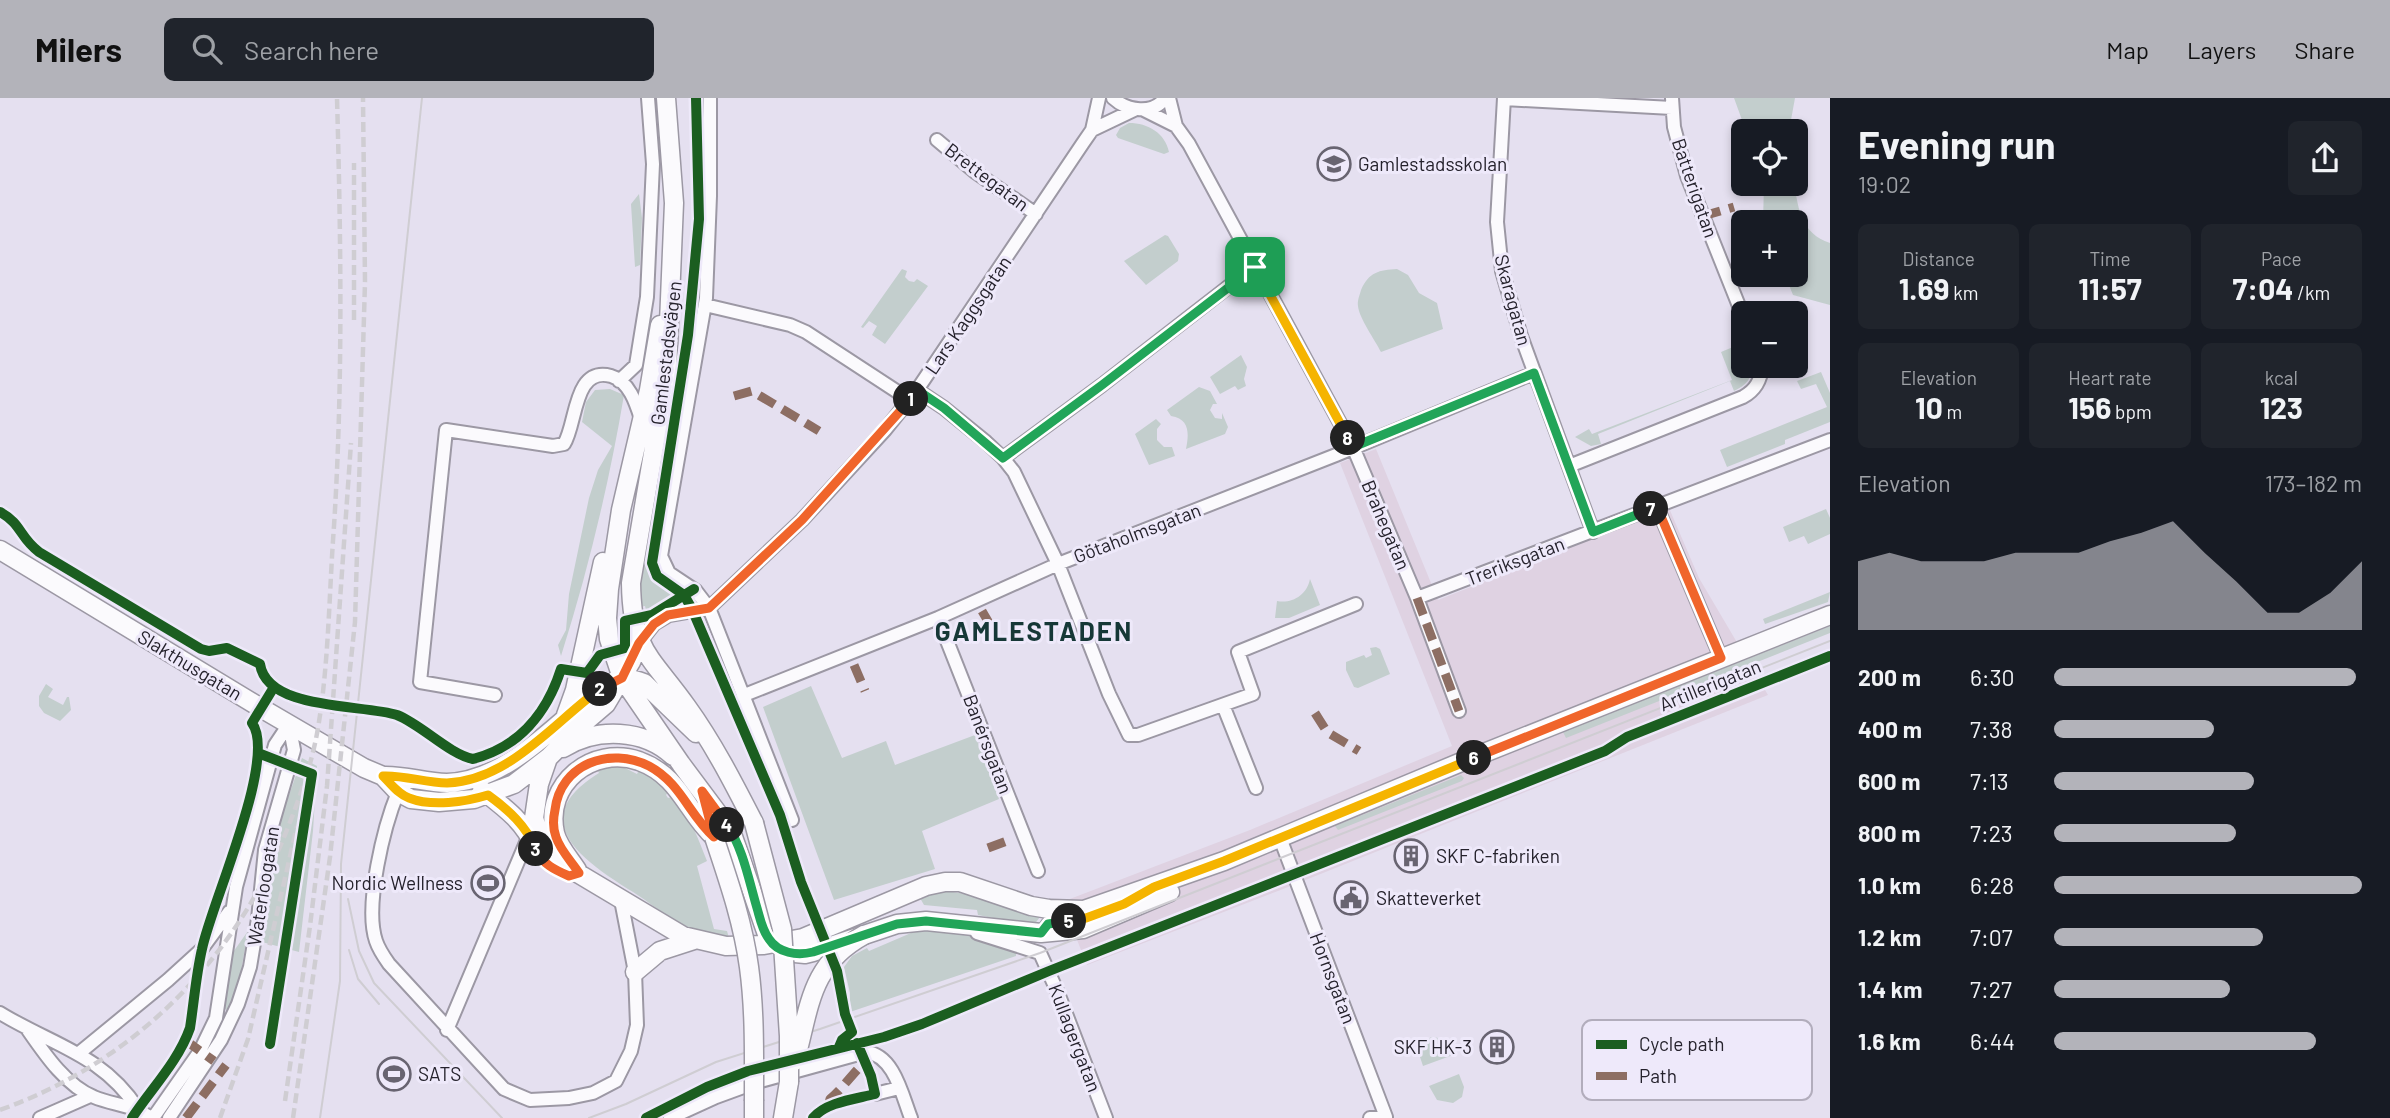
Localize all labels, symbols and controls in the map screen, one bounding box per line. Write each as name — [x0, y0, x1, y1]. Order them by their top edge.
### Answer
search box — [164, 18, 654, 81]
text: Milers — [35, 29, 122, 69]
icon: search — [188, 30, 226, 68]
text: Search here — [244, 34, 379, 65]
text: Map — [2106, 35, 2149, 64]
text: Layers — [2187, 35, 2256, 64]
text: Share — [2294, 35, 2355, 64]
map controls — [1731, 119, 1808, 378]
button: locate — [1731, 119, 1808, 196]
text: Evening run — [1858, 121, 2056, 167]
button: share — [2288, 121, 2362, 195]
street label: Batterigatan — [1668, 135, 1723, 241]
street label: Brettegatan — [941, 138, 1034, 216]
school or university icon: Gamlestadsskolan — [1315, 145, 1353, 183]
place label: Gamlestadsskolan — [1358, 152, 1507, 175]
text: 19:02 — [1858, 170, 1911, 198]
button: + — [1731, 210, 1808, 287]
pin — [1225, 237, 1285, 297]
text: Distance — [1902, 247, 1975, 270]
text: Time — [2089, 247, 2131, 270]
text: Pace — [2261, 247, 2302, 270]
icon: arrive — [1236, 248, 1274, 286]
street label: Lars Kaggsgatan — [920, 251, 1016, 378]
street label: Skaragatan — [1490, 252, 1537, 348]
text: 1.69 — [1899, 270, 1950, 306]
text: 11:57 — [2078, 270, 2142, 306]
text: 7:04 — [2232, 270, 2294, 306]
street label: Gamlestadsvägen — [645, 280, 686, 426]
text: km — [1950, 281, 1979, 304]
text: /km — [2294, 281, 2330, 304]
button: − — [1731, 301, 1808, 378]
text: Elevation — [1900, 366, 1977, 389]
text: Heart rate — [2068, 366, 2152, 389]
text: kcal — [2265, 366, 2298, 389]
pin: 1 — [894, 382, 928, 416]
text: 1 — [907, 387, 914, 410]
text: 10 — [1915, 389, 1943, 425]
text: 156 — [2068, 389, 2111, 425]
text: 123 — [2260, 389, 2303, 425]
text: m — [1943, 400, 1962, 423]
text: bpm — [2111, 400, 2152, 423]
pin: 8 — [1330, 420, 1366, 456]
text: 8 — [1342, 426, 1353, 449]
text: Elevation — [1858, 469, 1951, 497]
text: 173–182 m — [2265, 469, 2362, 497]
street label: Brahegatan — [1357, 476, 1416, 573]
pin: 7 — [1634, 492, 1668, 526]
text: 7 — [1646, 497, 1655, 520]
street label: Götaholmsgatan — [1070, 498, 1204, 567]
street label: Treriksgatan — [1462, 531, 1567, 590]
district label: GAMLESTADEN — [935, 615, 1133, 646]
street label: Slakthusgatan — [134, 624, 247, 705]
street label: Artillerigatan — [1656, 654, 1764, 715]
text: 200 m — [1858, 663, 1921, 691]
text: 6:30 — [1970, 663, 2014, 691]
pin: 2 — [582, 672, 618, 706]
text: 2 — [594, 677, 605, 700]
street label: Banérsgatan — [959, 691, 1018, 797]
text: 400 m — [1858, 715, 1922, 743]
text: 7:38 — [1970, 715, 2013, 743]
pin: 6 — [1456, 740, 1492, 776]
text: 6 — [1468, 746, 1479, 769]
text: 600 m — [1858, 767, 1920, 795]
text: 7:13 — [1970, 767, 2009, 795]
pin: 4 — [710, 808, 744, 842]
text: 4 — [721, 813, 732, 836]
text: 800 m — [1858, 819, 1920, 847]
text: 7:23 — [1970, 819, 2013, 847]
street label: Waterloogatan — [242, 824, 283, 947]
pin: 3 — [518, 832, 554, 866]
text: 3 — [530, 837, 541, 860]
building icon: SKF C-fabriken — [1392, 837, 1430, 875]
place label: SKF C-fabriken — [1436, 844, 1560, 867]
sports icon: Nordic Wellness — [469, 864, 507, 902]
place label: Nordic Wellness — [331, 871, 463, 894]
text: 1.0 km — [1858, 871, 1921, 899]
text: 6:28 — [1970, 871, 2014, 899]
public building icon: Skatteverket — [1332, 879, 1370, 917]
place label: Skatteverket — [1376, 886, 1481, 909]
pin: 5 — [1052, 904, 1086, 938]
text: 5 — [1063, 909, 1074, 932]
text: 1.2 km — [1858, 923, 1921, 951]
text: 7:07 — [1970, 923, 2013, 951]
street label: Hornsgatan — [1306, 929, 1361, 1027]
text: 1.4 km — [1858, 975, 1922, 1003]
text: 7:27 — [1970, 975, 2012, 1003]
street label: Kullagergatan — [1044, 981, 1107, 1095]
legend — [1582, 1020, 1812, 1100]
text: 1.6 km — [1858, 1027, 1921, 1055]
text: 6:44 — [1970, 1027, 2015, 1055]
building icon: SKF HK-3 — [1478, 1028, 1516, 1066]
text: Cycle path — [1639, 1032, 1724, 1055]
place label: SKF HK-3 — [1394, 1035, 1472, 1058]
sports icon: SATS — [375, 1055, 413, 1093]
place label: SATS — [418, 1062, 461, 1085]
text: Path — [1639, 1064, 1677, 1087]

